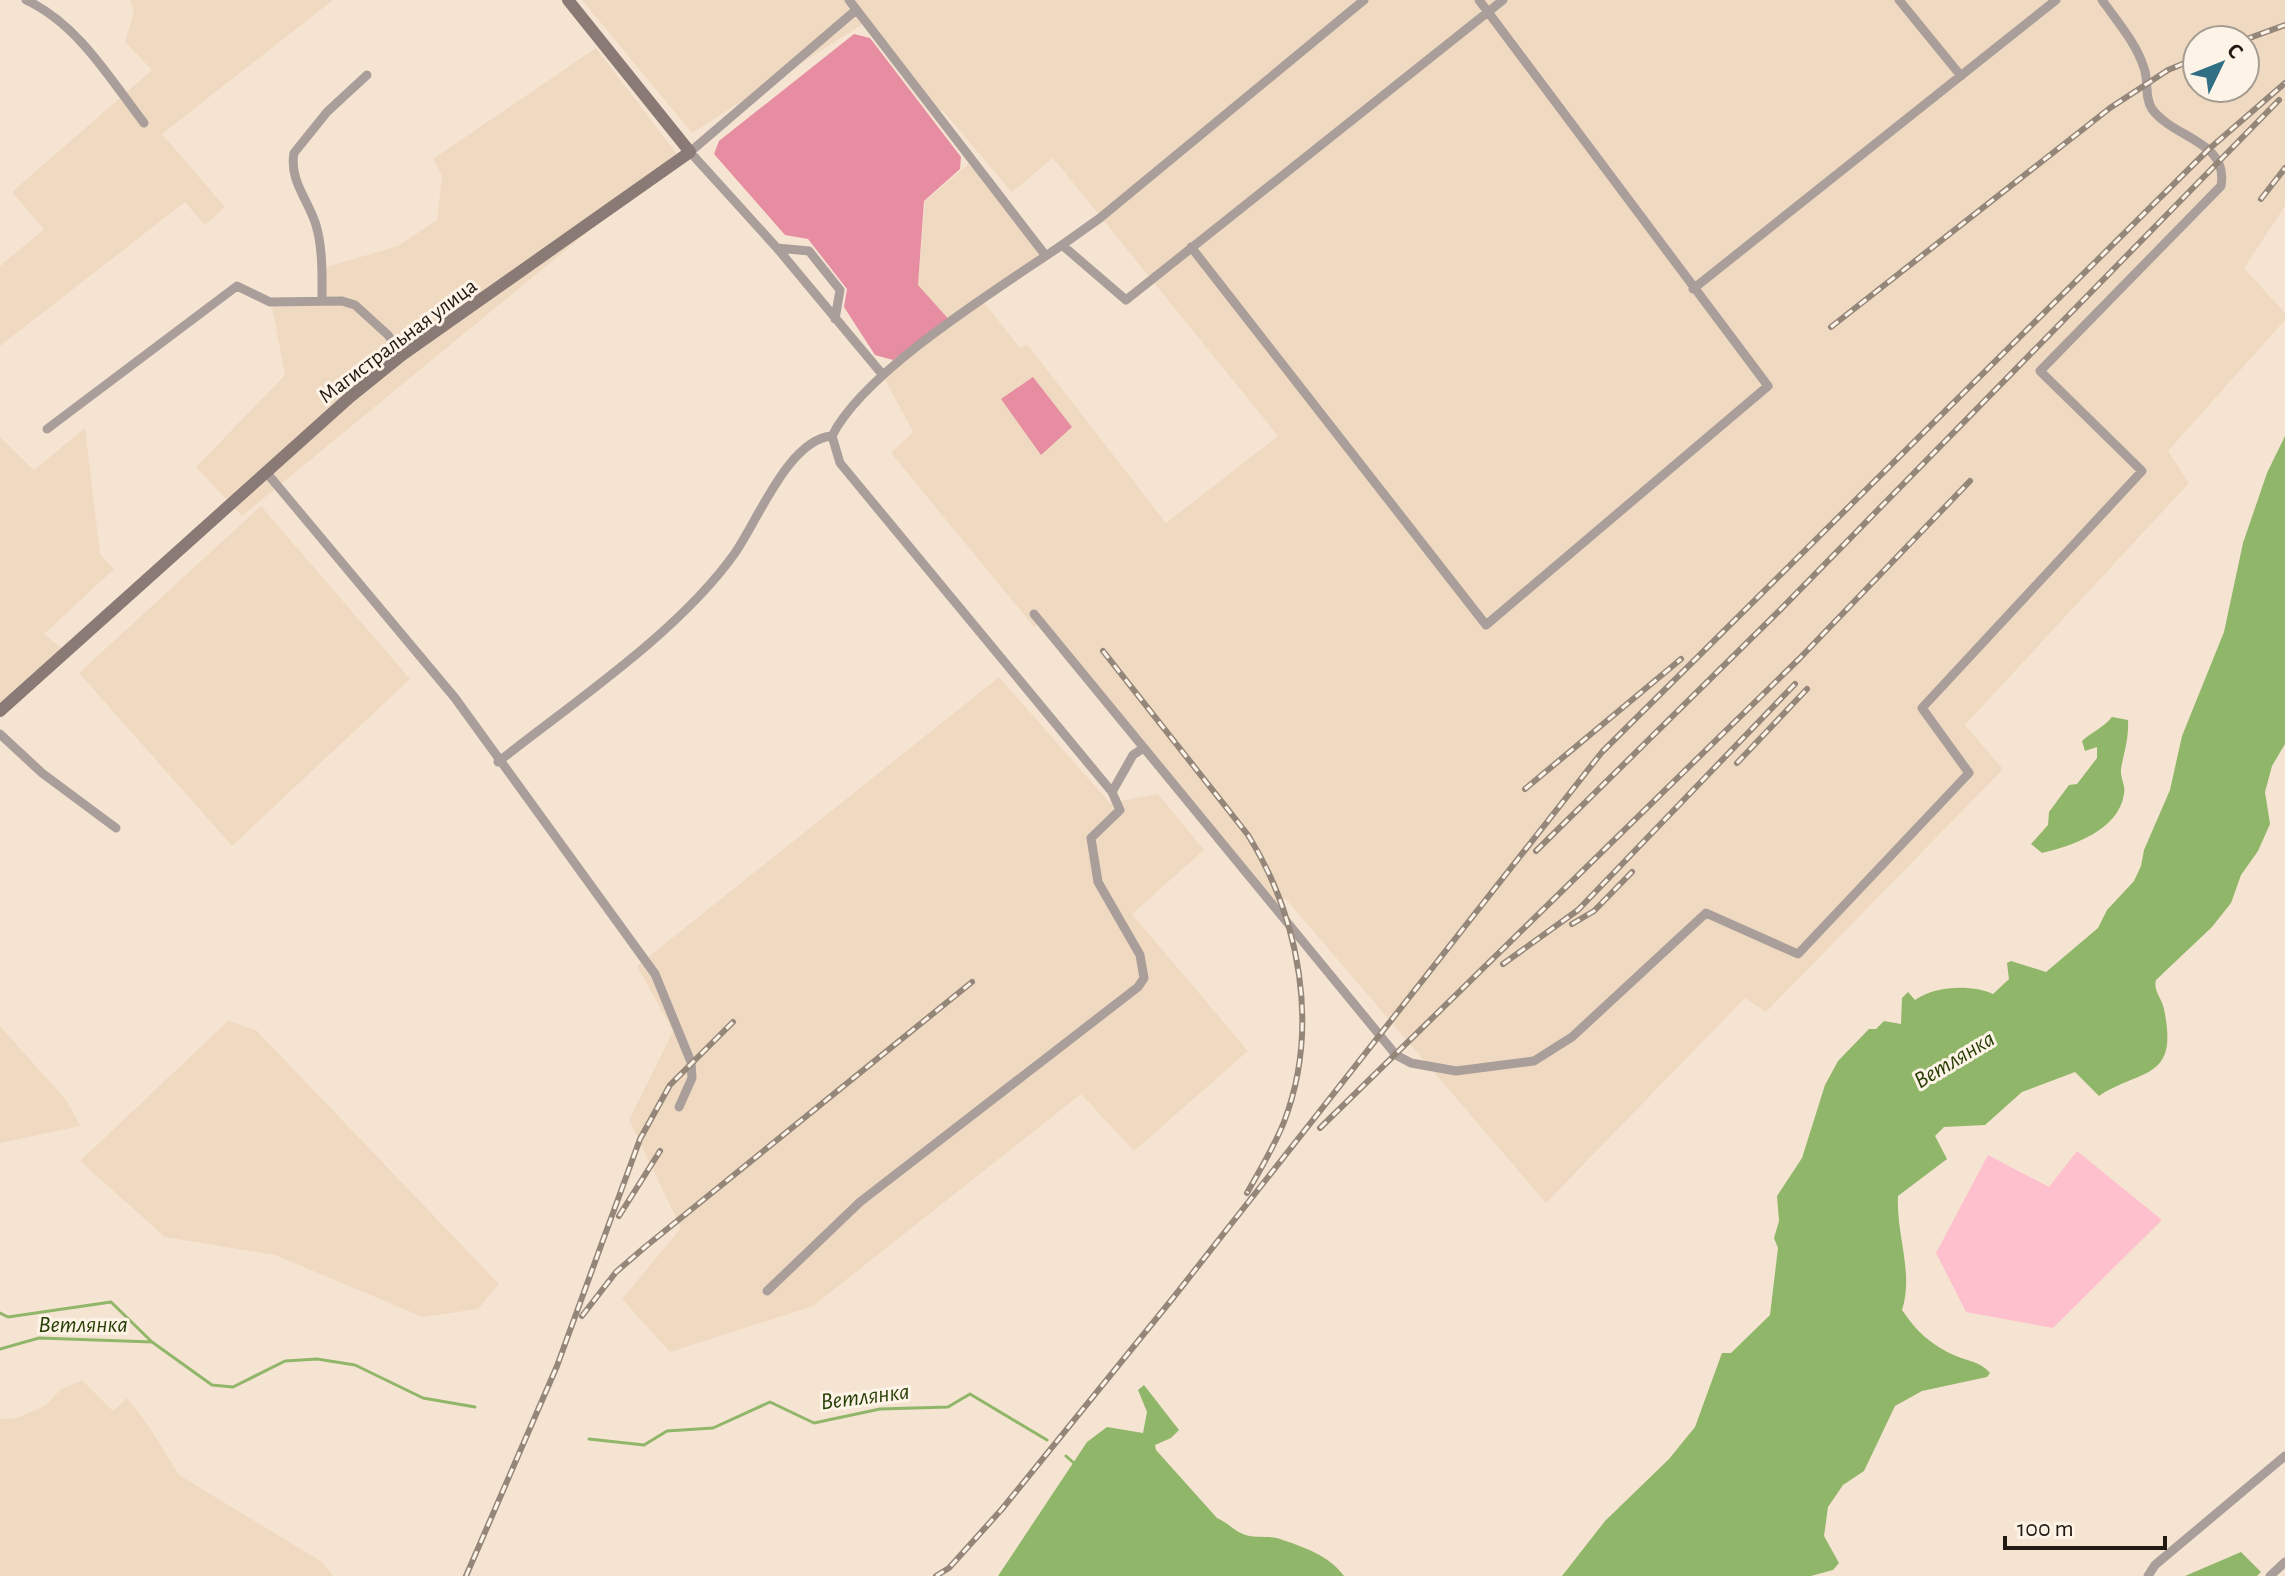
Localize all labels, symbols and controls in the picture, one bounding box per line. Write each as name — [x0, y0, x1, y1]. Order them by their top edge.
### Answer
north arrow — [2181, 24, 2261, 104]
text: С — [2223, 39, 2247, 63]
street label: Магистральная улица — [314, 274, 481, 407]
water label: Ветлянка — [1910, 1027, 1999, 1093]
water label: Ветлянка — [38, 1313, 128, 1337]
water label: Ветлянка — [819, 1380, 911, 1414]
scale bar — [2005, 1500, 2165, 1550]
text: 100 m — [2017, 1517, 2074, 1541]

